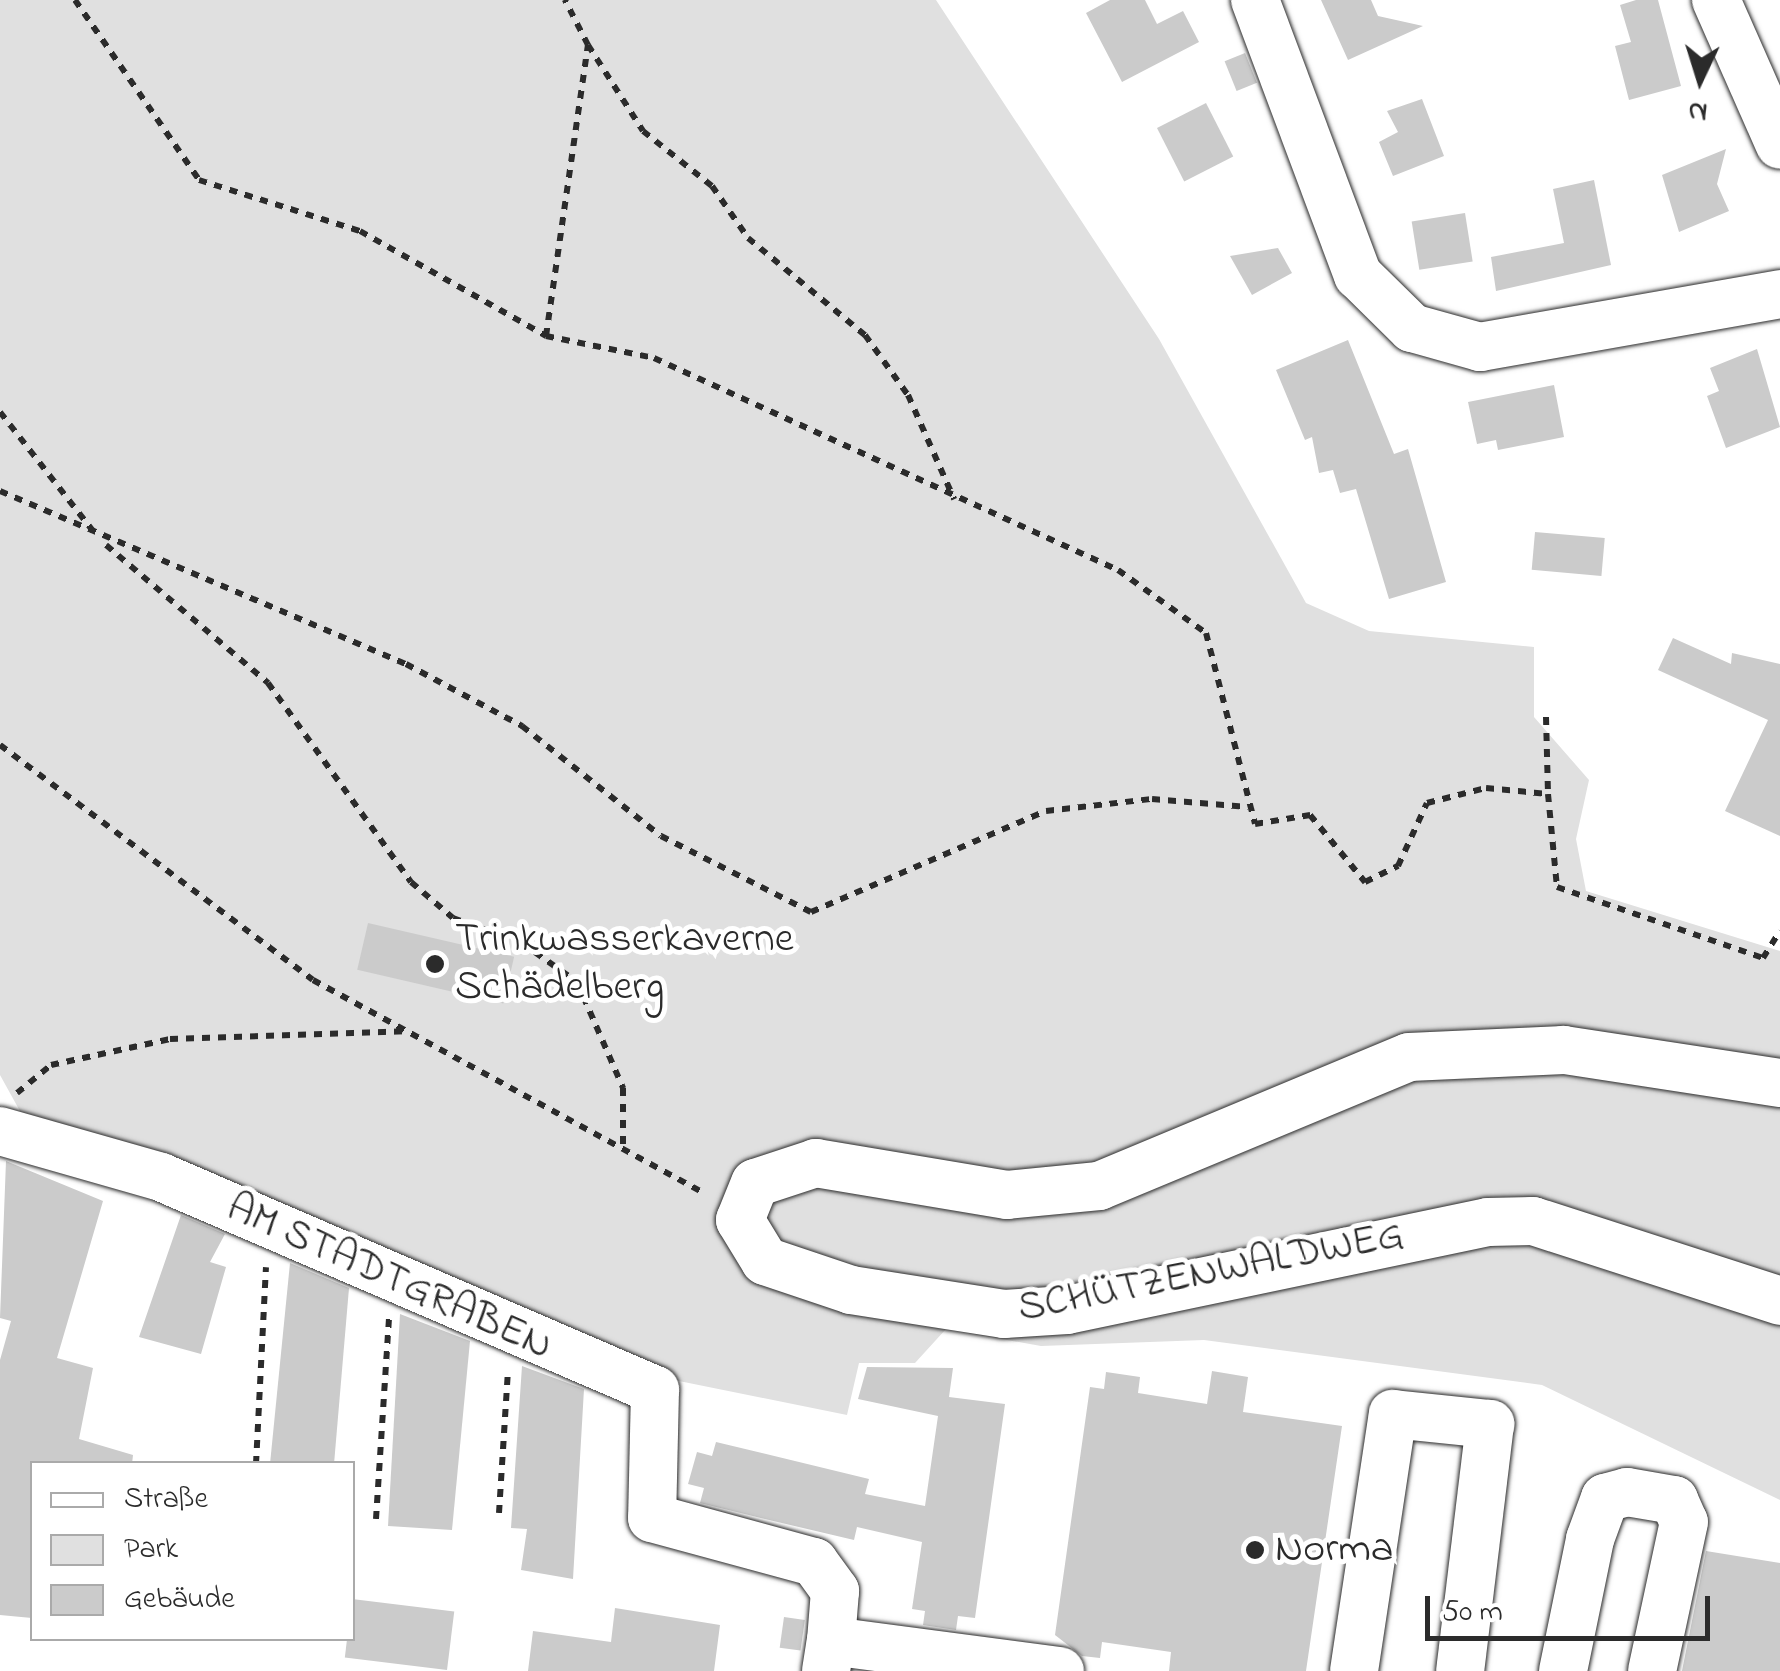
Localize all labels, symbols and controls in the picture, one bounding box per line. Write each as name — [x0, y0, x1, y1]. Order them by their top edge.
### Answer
north arrow — [1650, 30, 1750, 130]
text: N — [1687, 89, 1709, 132]
place label: Trinkwasserkaverne Schädelberg — [455, 915, 793, 1014]
marker: Trinkwasserkaverne Schädelberg — [424, 953, 446, 975]
street label: AM STADTGRABEN — [218, 1184, 560, 1372]
street label: SCHÜTZENWALDWEG — [1014, 1211, 1408, 1335]
legend — [30, 1461, 355, 1641]
text: Straße — [124, 1478, 208, 1522]
place label: Norma — [1275, 1525, 1393, 1575]
text: Park — [124, 1528, 178, 1572]
marker: Norma — [1244, 1539, 1266, 1561]
scale bar — [1430, 1576, 1715, 1638]
text: Gebäude — [124, 1578, 235, 1622]
text: 50 m — [1442, 1591, 1503, 1635]

